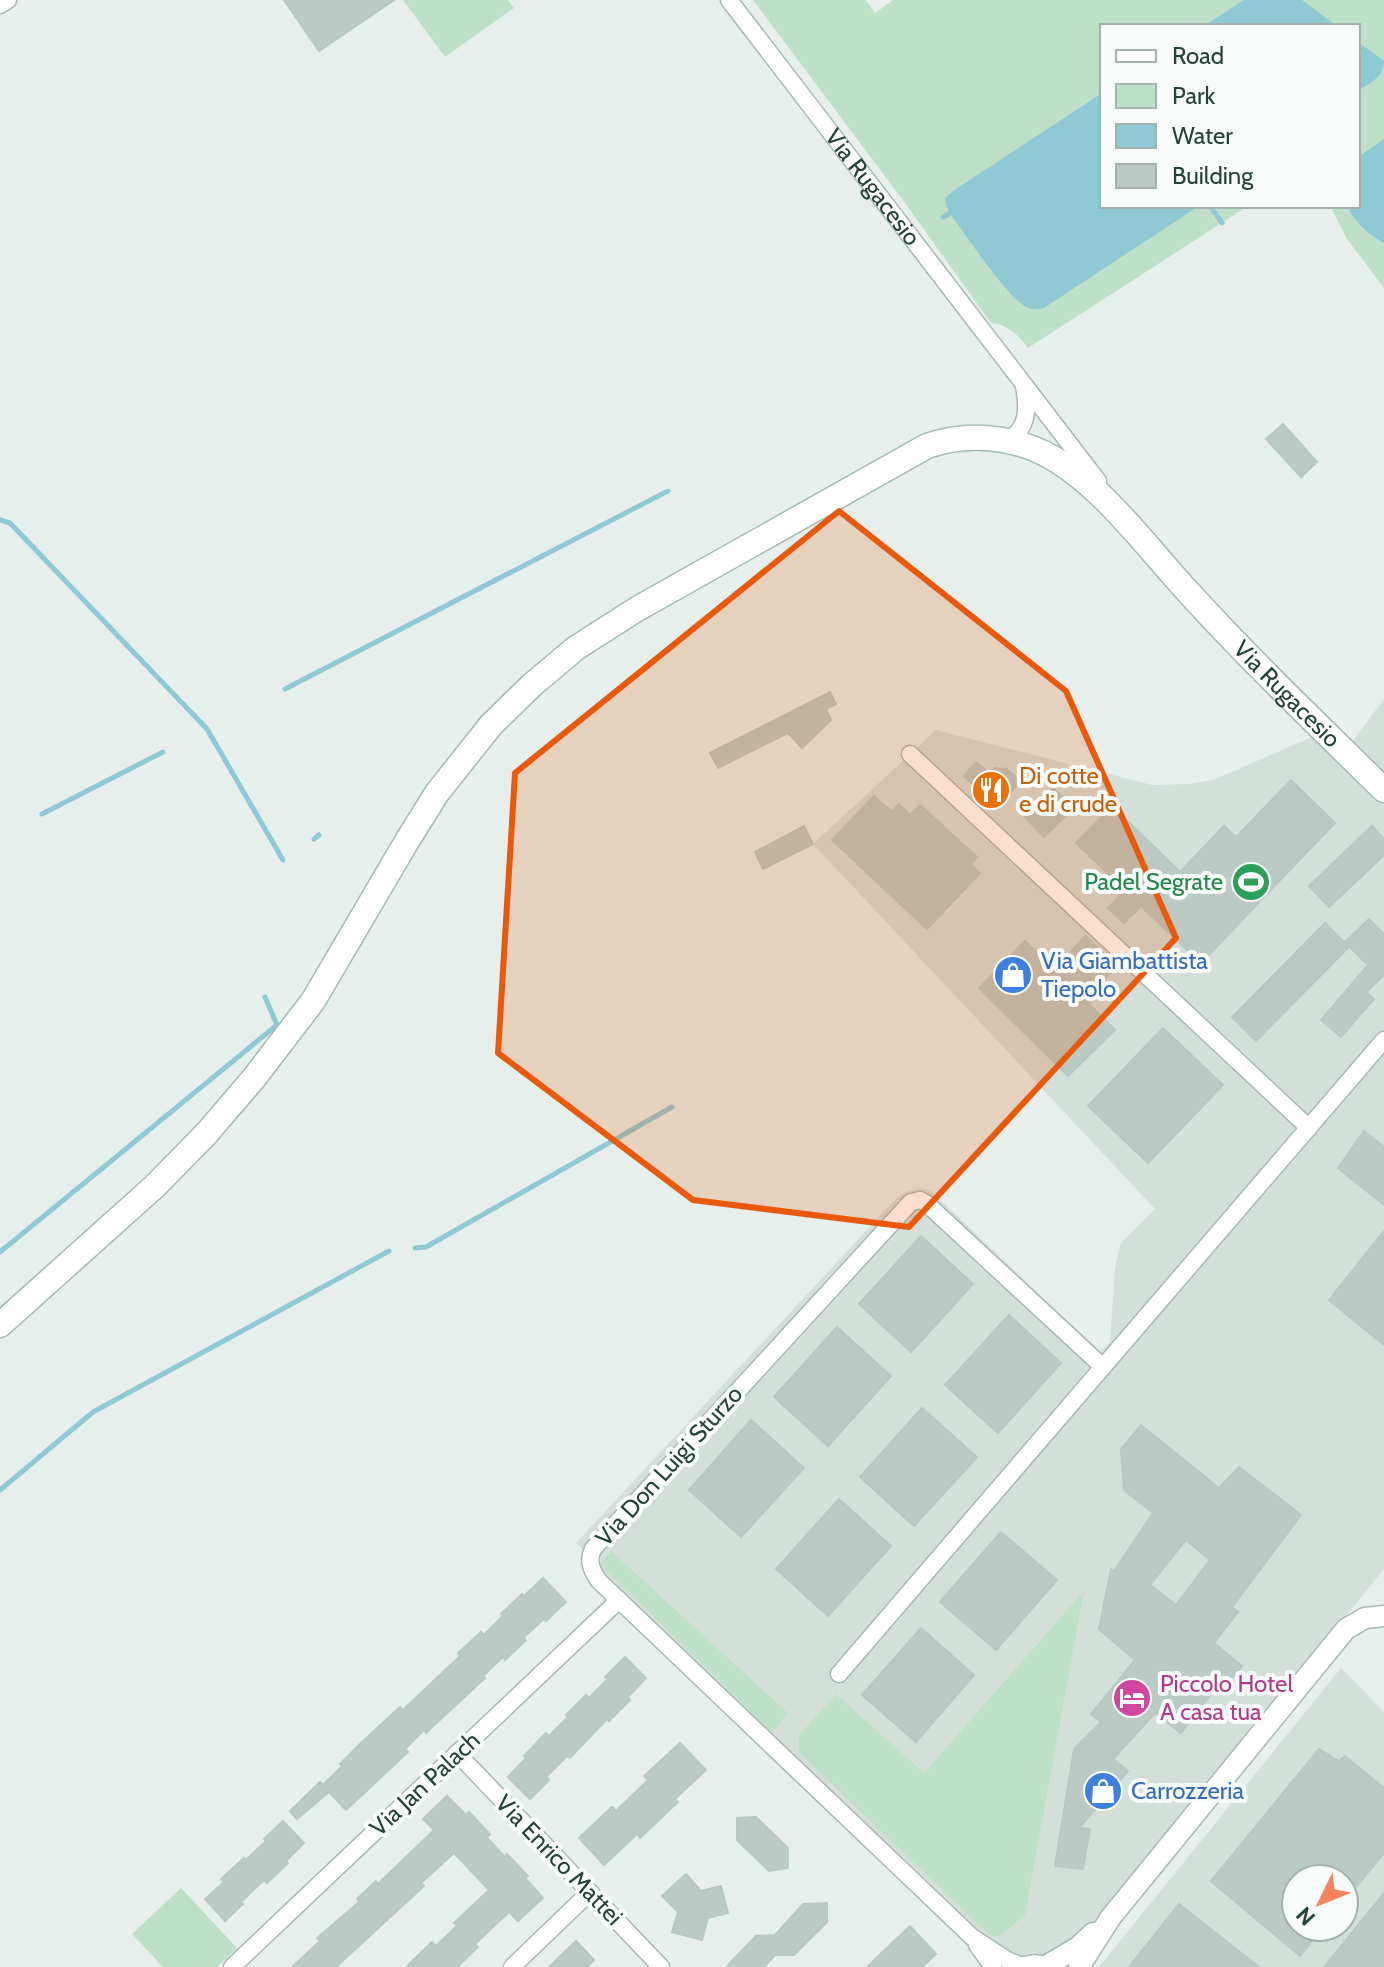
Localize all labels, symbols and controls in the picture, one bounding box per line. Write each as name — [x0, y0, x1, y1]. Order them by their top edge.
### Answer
legend — [1100, 24, 1360, 208]
text: Road — [1172, 41, 1224, 70]
text: Park — [1172, 81, 1215, 110]
text: Water — [1172, 121, 1233, 150]
street label: Via Rugacesio — [819, 123, 927, 251]
text: Building — [1172, 161, 1254, 190]
street label: Via Rugacesio — [1228, 634, 1347, 753]
place label: Di cotte e di crude — [1019, 761, 1117, 818]
restaurant icon: Di cotte e di crude — [970, 769, 1012, 811]
sports icon: Padel Segrate — [1230, 861, 1272, 903]
place label: Padel Segrate — [1084, 867, 1223, 896]
place label: Via Giambattista Tiepolo — [1041, 946, 1208, 1003]
shop icon: Via Giambattista Tiepolo — [992, 954, 1034, 996]
street label: Via Don Luigi Sturzo — [589, 1380, 748, 1552]
place label: Piccolo Hotel A casa tua — [1160, 1669, 1293, 1726]
hotel icon: Piccolo Hotel A casa tua — [1111, 1677, 1153, 1719]
street label: Via Jan Palach — [364, 1725, 486, 1842]
shop icon: Carrozzeria — [1082, 1770, 1124, 1812]
place label: Carrozzeria — [1131, 1776, 1244, 1805]
street label: Via Enrico Mattei — [490, 1788, 629, 1931]
north arrow — [1280, 1863, 1360, 1943]
text: N — [1291, 1901, 1321, 1931]

